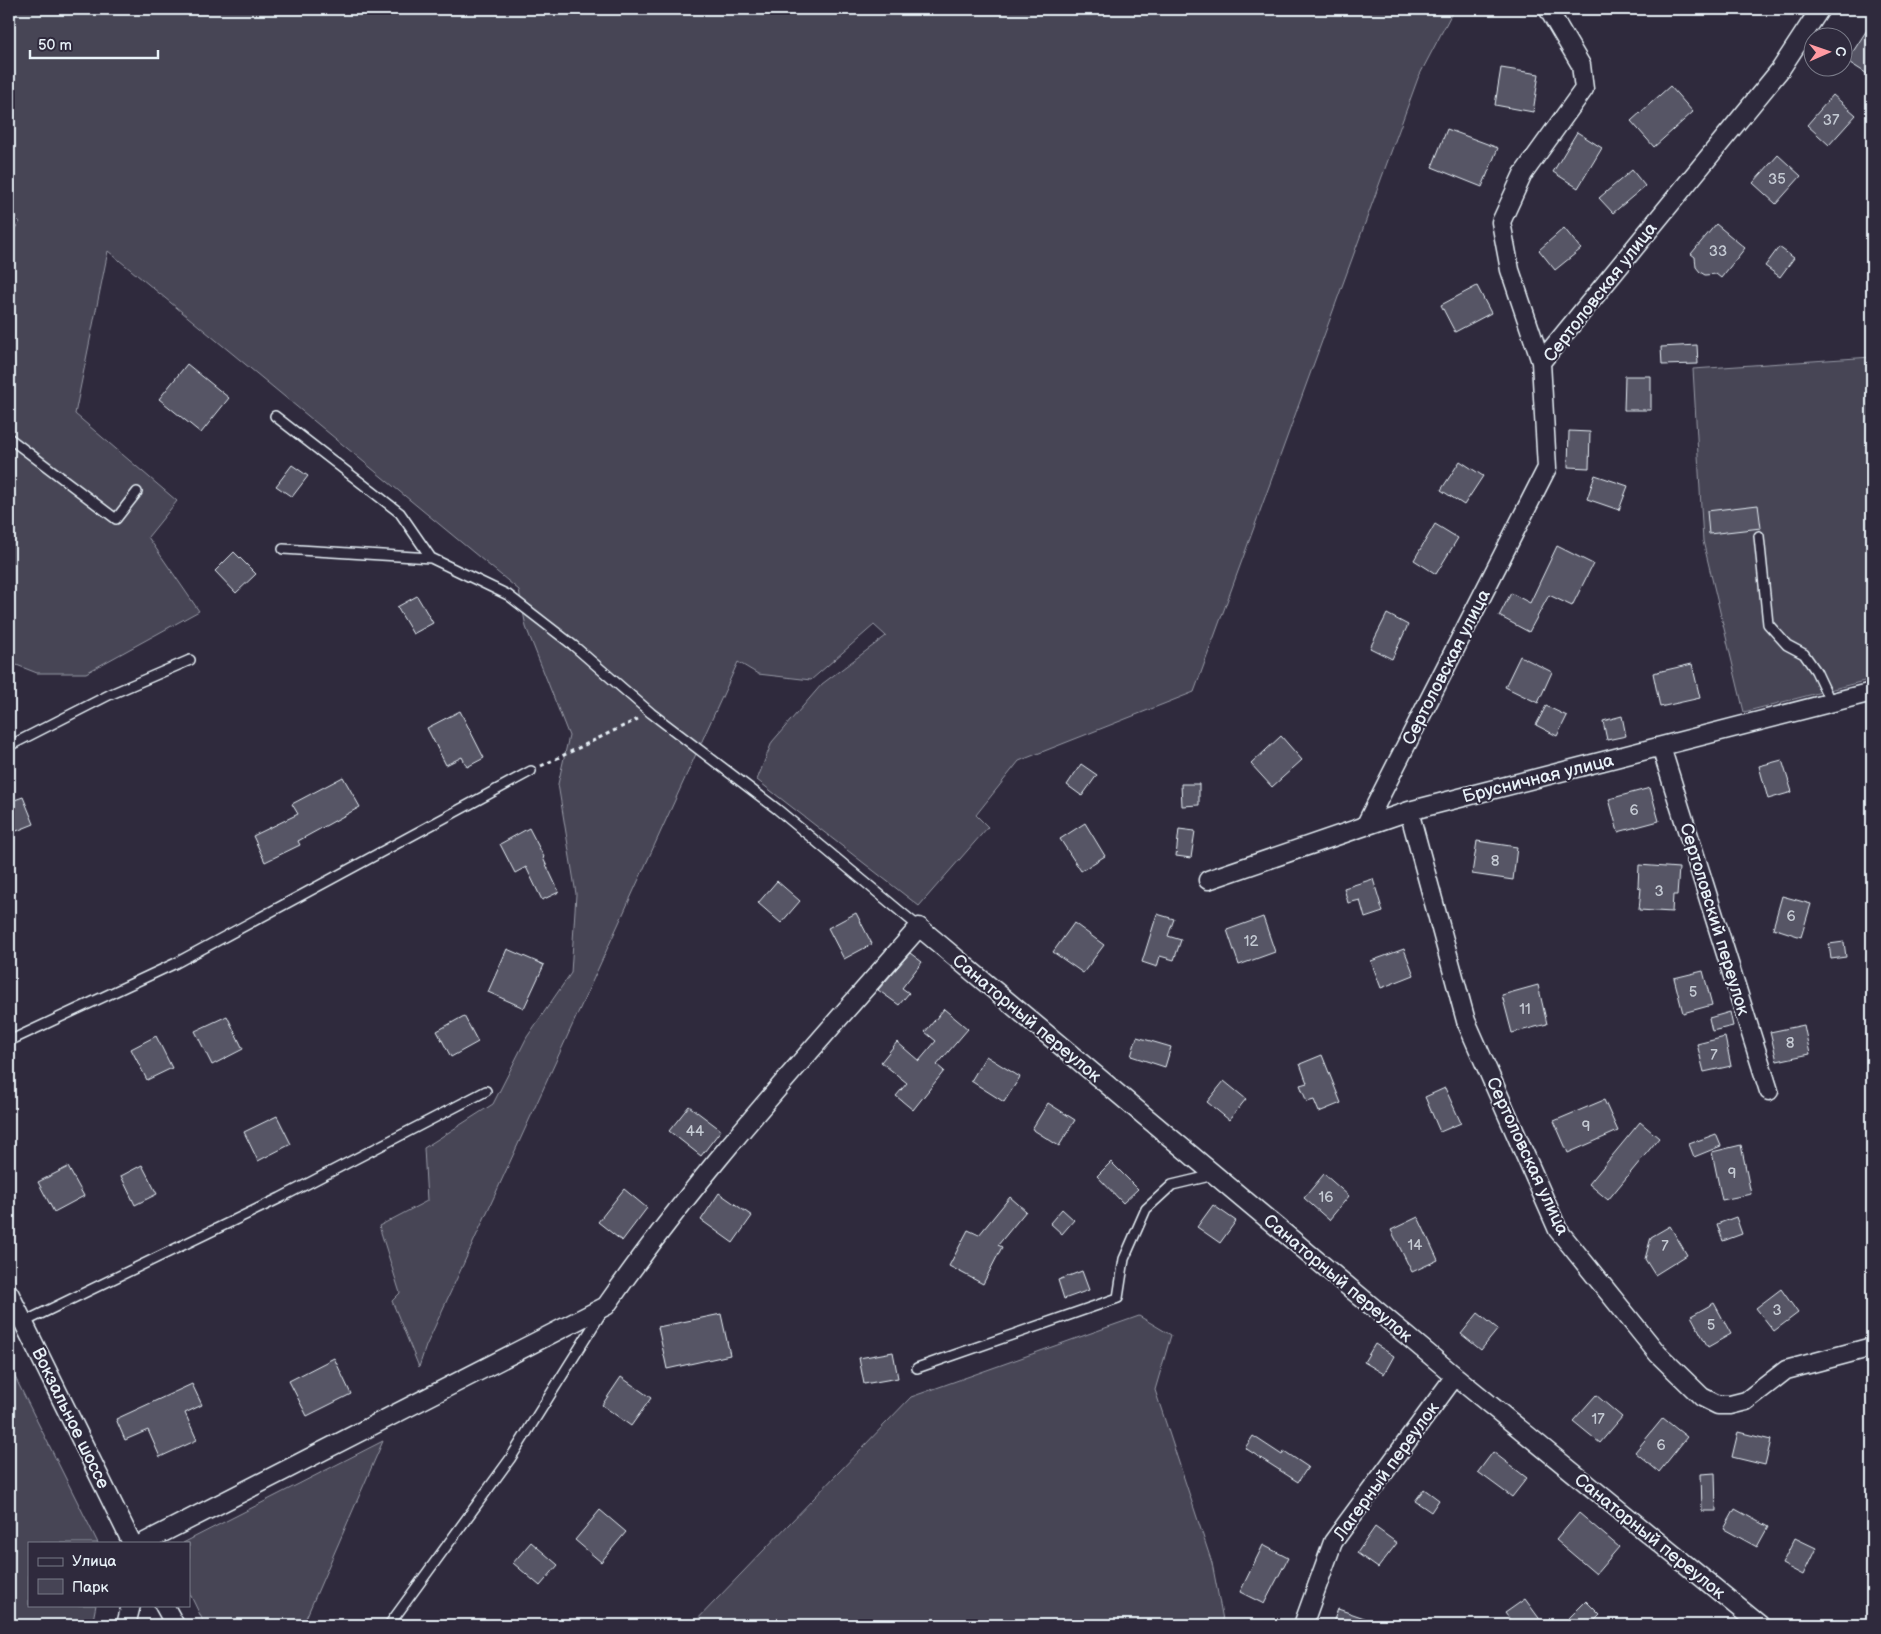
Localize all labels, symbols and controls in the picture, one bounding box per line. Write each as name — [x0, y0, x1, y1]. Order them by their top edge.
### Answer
scale bar — [30, 28, 158, 60]
north arrow — [1804, 28, 1854, 78]
text: 50 m — [38, 36, 72, 55]
text: С — [1832, 46, 1849, 57]
house number: 37 — [1823, 111, 1840, 130]
house number: 35 — [1768, 170, 1786, 189]
street label: Сертоловская улица — [1539, 218, 1662, 366]
house number: 33 — [1709, 242, 1727, 261]
street label: Сертоловская улица — [1398, 586, 1495, 748]
street label: Брусничная улица — [1460, 749, 1616, 807]
house number: 6 — [1629, 801, 1639, 820]
street label: Сертоловский переулок — [1675, 820, 1754, 1018]
house number: 8 — [1491, 852, 1500, 871]
house number: 3 — [1654, 882, 1664, 901]
house number: 6 — [1786, 907, 1796, 926]
house number: 12 — [1244, 932, 1258, 951]
street label: Санаторный переулок — [948, 950, 1106, 1087]
house number: 5 — [1689, 983, 1697, 1002]
house number: 11 — [1519, 1000, 1531, 1019]
house number: 8 — [1786, 1034, 1795, 1053]
house number: 7 — [1710, 1046, 1718, 1065]
street label: Сертоловская улица — [1482, 1074, 1573, 1239]
house number: 9 — [1582, 1117, 1590, 1136]
house number: 44 — [686, 1122, 704, 1141]
house number: 9 — [1728, 1164, 1736, 1183]
house number: 16 — [1319, 1188, 1333, 1207]
street label: Санаторный переулок — [1259, 1210, 1417, 1347]
house number: 14 — [1408, 1236, 1422, 1255]
house number: 7 — [1661, 1237, 1669, 1256]
house number: 3 — [1772, 1301, 1782, 1320]
house number: 5 — [1707, 1316, 1715, 1335]
street label: Вокзальное шоссе — [27, 1344, 114, 1492]
street label: Лагерный переулок — [1329, 1398, 1444, 1545]
house number: 17 — [1591, 1410, 1605, 1429]
house number: 6 — [1656, 1436, 1666, 1455]
street label: Санаторный переулок — [1570, 1469, 1730, 1604]
legend — [28, 1542, 190, 1606]
text: Улица — [72, 1552, 117, 1571]
text: Парк — [72, 1578, 109, 1597]

